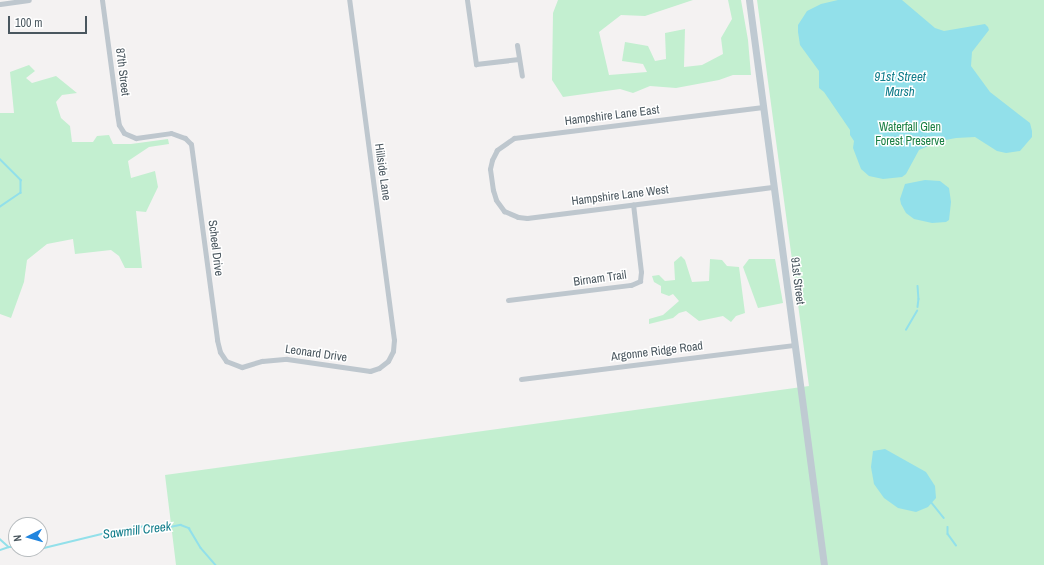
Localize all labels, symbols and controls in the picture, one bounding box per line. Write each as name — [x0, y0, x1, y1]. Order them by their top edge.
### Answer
scale bar — [10, 8, 89, 34]
text: 100 m — [15, 15, 42, 31]
street label: 87th Street — [112, 47, 132, 97]
water label: 91st Street Marsh — [874, 70, 926, 101]
street label: Hampshire Lane East — [564, 103, 660, 129]
park label: Waterfall Glen Forest Preserve — [875, 121, 945, 149]
street label: Hillside Lane — [371, 143, 393, 201]
street label: Hampshire Lane West — [571, 183, 669, 209]
street label: Scheel Drive — [204, 219, 226, 277]
street label: 91st Street — [787, 257, 807, 305]
street label: Birnam Trail — [572, 268, 628, 290]
street label: Argonne Ridge Road — [610, 339, 704, 365]
street label: Leonard Drive — [284, 343, 348, 365]
north arrow — [8, 517, 48, 557]
water label: Sawmill Creek — [102, 519, 172, 543]
text: N — [10, 534, 24, 542]

